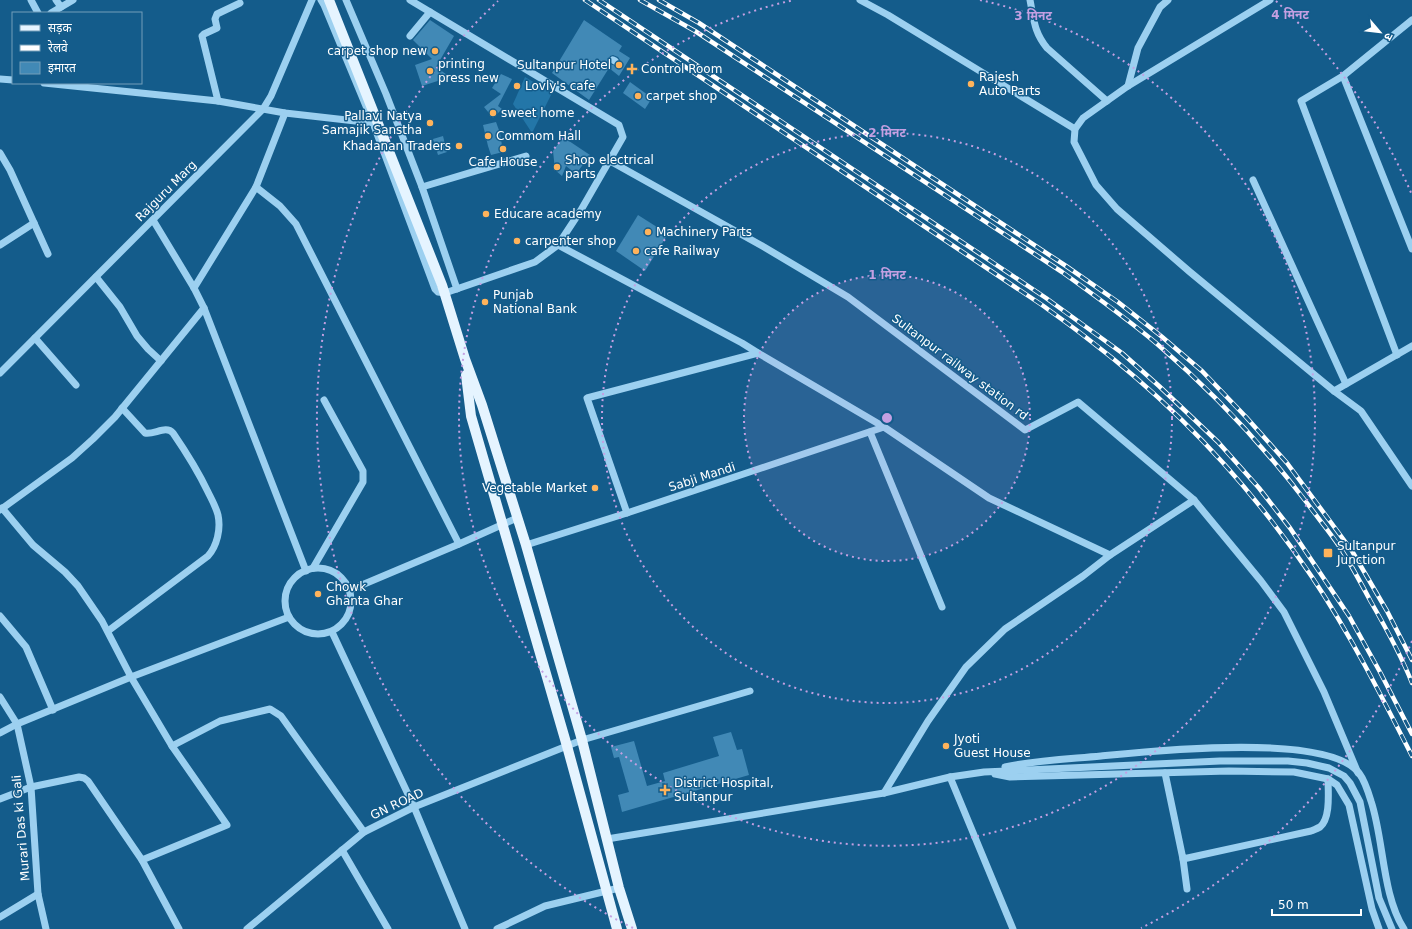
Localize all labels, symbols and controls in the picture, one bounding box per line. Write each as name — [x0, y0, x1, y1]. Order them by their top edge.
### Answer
text: 4 मिनट — [1271, 7, 1309, 22]
text: 3 मिनट — [1014, 8, 1052, 23]
legend — [12, 12, 142, 84]
north arrow — [1360, 12, 1400, 52]
text: सड़क — [48, 21, 73, 35]
text: उ — [1381, 31, 1396, 43]
text: रेलवे — [48, 40, 68, 55]
place label: carpet shop new — [327, 44, 427, 58]
marker: carpet shop new — [430, 46, 440, 56]
place label: printing press new — [438, 57, 499, 85]
place label: Sultanpur Hotel — [517, 58, 611, 72]
marker: Sultanpur Hotel — [614, 60, 624, 70]
text: इमारत — [48, 61, 77, 75]
place label: Control Room — [641, 62, 722, 76]
marker: Control Room — [626, 63, 638, 75]
marker: printing press new — [425, 66, 435, 76]
place label: Rajesh Auto Parts — [979, 70, 1041, 98]
place label: Lovly's cafe — [525, 79, 595, 93]
marker: Rajesh Auto Parts — [966, 79, 976, 89]
marker: Lovly's cafe — [512, 81, 522, 91]
place label: carpet shop — [646, 89, 717, 103]
marker: carpet shop — [633, 91, 643, 101]
place label: sweet home — [501, 106, 574, 120]
marker: sweet home — [488, 108, 498, 118]
place label: Pallavi Natya Samajik Sanstha — [322, 109, 422, 137]
marker: Pallavi Natya Samajik Sanstha — [425, 118, 435, 128]
text: 2 मिनट — [868, 125, 906, 140]
place label: Commom Hall — [496, 129, 581, 143]
marker: Commom Hall — [483, 131, 493, 141]
place label: Khadanan Traders — [343, 139, 451, 153]
marker: Khadanan Traders — [454, 141, 464, 151]
marker: Cafe House — [498, 144, 508, 154]
place label: Shop electrical parts — [565, 153, 654, 181]
place label: Cafe House — [469, 155, 537, 169]
street label: Rajguru Marg — [133, 158, 199, 224]
marker: Shop electrical parts — [552, 162, 562, 172]
place label: Educare academy — [494, 207, 602, 221]
marker: Educare academy — [481, 209, 491, 219]
place label: Machinery Parts — [656, 225, 752, 239]
marker: Machinery Parts — [643, 227, 653, 237]
place label: carpenter shop — [525, 234, 616, 248]
marker: carpenter shop — [512, 236, 522, 246]
place label: cafe Railway — [644, 244, 720, 258]
marker: cafe Railway — [631, 246, 641, 256]
text: 1 मिनट — [868, 267, 906, 282]
place label: Punjab National Bank — [493, 288, 577, 316]
marker: Punjab National Bank — [480, 297, 490, 307]
street label: Sultanpur railway station rd — [889, 311, 1031, 423]
centre of rings — [880, 411, 894, 425]
street label: Sabji Mandi — [667, 460, 737, 494]
place label: Vegetable Market — [482, 481, 587, 495]
marker: Vegetable Market — [590, 483, 600, 493]
place label: Sultanpur Junction — [1336, 539, 1395, 567]
marker: Sultanpur Junction — [1322, 547, 1334, 559]
place label: Chowk Ghanta Ghar — [326, 580, 403, 608]
marker: Chowk Ghanta Ghar — [313, 589, 323, 599]
place label: Jyoti Guest House — [953, 732, 1031, 760]
marker: Jyoti Guest House — [941, 741, 951, 751]
street label: Murari Das ki Gali — [9, 774, 33, 882]
place label: District Hospital, Sultanpur — [674, 776, 774, 804]
marker: District Hospital, Sultanpur — [659, 784, 671, 796]
street label: GN ROAD — [368, 786, 426, 822]
scale bar — [1272, 891, 1361, 917]
text: 50 m — [1278, 898, 1309, 912]

